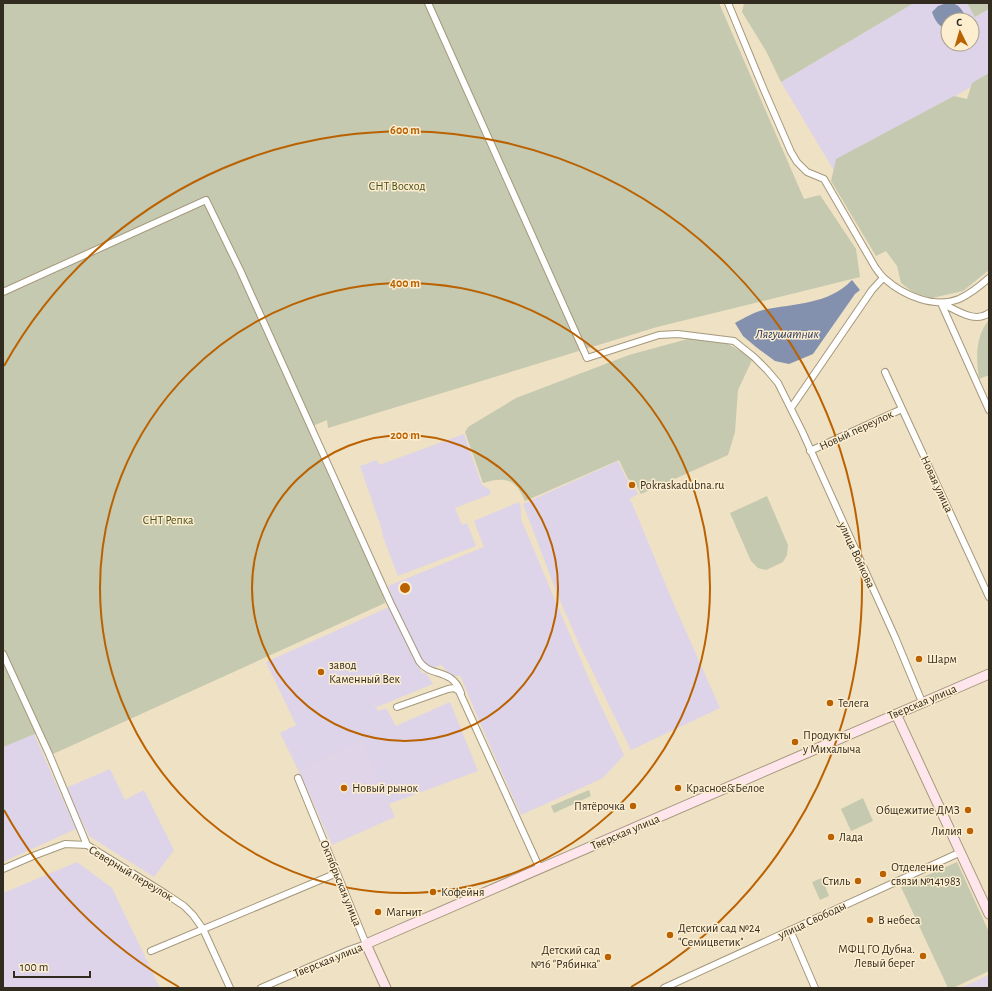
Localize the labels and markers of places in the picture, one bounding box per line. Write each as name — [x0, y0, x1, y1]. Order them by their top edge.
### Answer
place label: Pokraskadubna.ru — [640, 479, 724, 491]
marker: Pokraskadubna.ru — [627, 480, 637, 490]
centre of rings — [398, 581, 412, 595]
place label: Шарм — [927, 653, 957, 665]
marker: Шарм — [914, 654, 924, 664]
place label: завод Каменный Век — [329, 659, 401, 685]
marker: завод Каменный Век — [316, 667, 326, 677]
place label: Телега — [838, 697, 870, 709]
marker: Телега — [825, 698, 835, 708]
place label: Продукты у Михалыча — [802, 729, 861, 756]
marker: Продукты у Михалыча — [790, 737, 800, 747]
place label: Новый рынок — [352, 782, 418, 794]
place label: Красное&Белое — [686, 782, 764, 794]
marker: Новый рынок — [339, 783, 349, 793]
marker: Красное&Белое — [673, 783, 683, 793]
place label: Пятёрочка — [574, 800, 626, 812]
marker: Пятёрочка — [628, 801, 638, 811]
place label: Общежитие ДМЗ — [876, 804, 960, 816]
marker: Общежитие ДМЗ — [963, 805, 973, 815]
place label: Лилия — [931, 825, 962, 837]
marker: Лилия — [965, 826, 975, 836]
place label: Лада — [839, 831, 863, 843]
marker: Лада — [826, 832, 836, 842]
place label: Отделение связи №141983 — [891, 861, 961, 887]
marker: Отделение связи №141983 — [878, 869, 888, 879]
place label: Стиль — [822, 875, 850, 887]
marker: Стиль — [853, 876, 863, 886]
place label: Кофейня — [441, 886, 484, 898]
marker: Кофейня — [428, 887, 438, 897]
place label: Магнит — [386, 906, 423, 918]
marker: Магнит — [373, 907, 383, 917]
place label: В небеса — [878, 914, 921, 926]
marker: В небеса — [865, 915, 875, 925]
place label: Детский сад №24 "Семицветик" — [678, 922, 761, 948]
marker: Детский сад №24 "Семицветик" — [665, 930, 675, 940]
place label: МФЦ ГО Дубна. Левый берег — [838, 943, 916, 969]
place label: Детский сад №16 "Рябинка" — [530, 944, 600, 970]
marker: МФЦ ГО Дубна. Левый берег — [918, 951, 928, 961]
marker: Детский сад №16 "Рябинка" — [603, 952, 613, 962]

